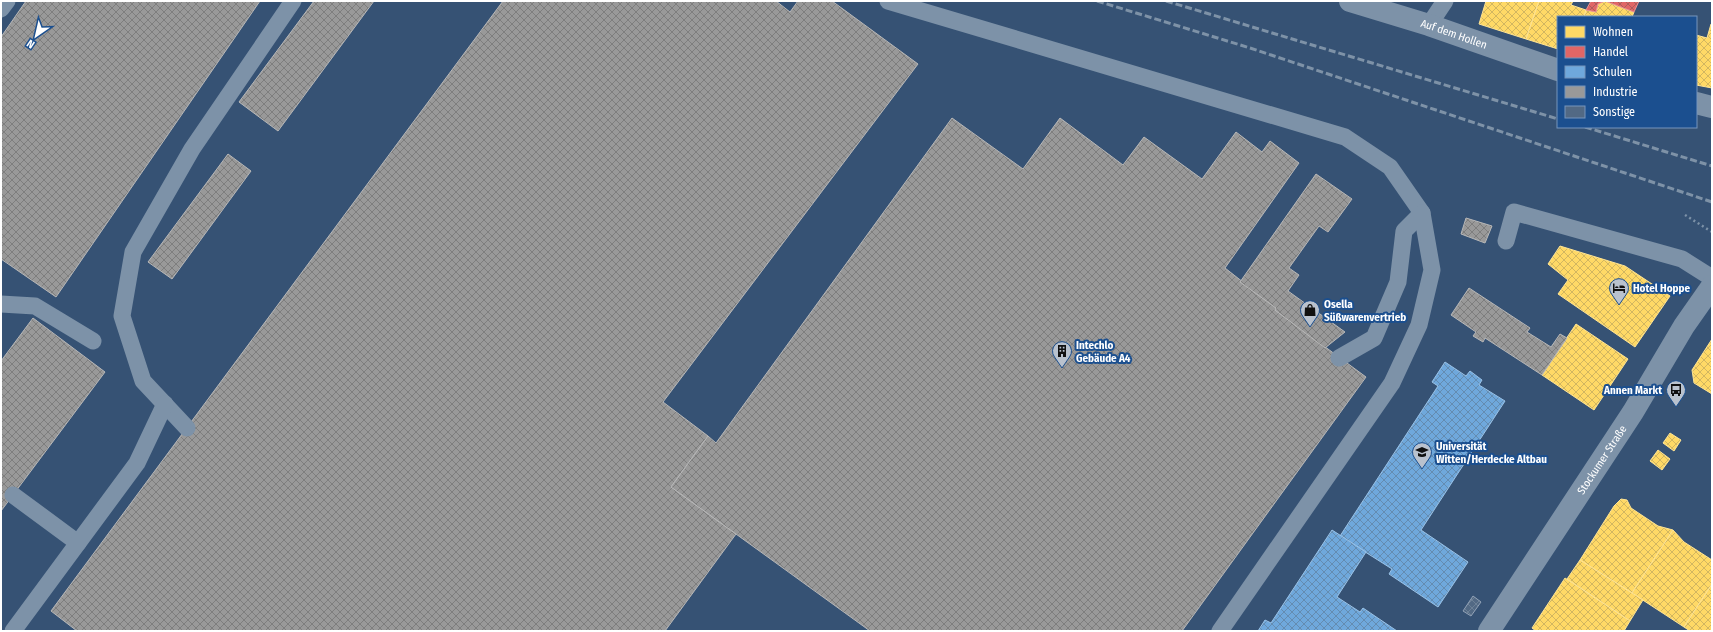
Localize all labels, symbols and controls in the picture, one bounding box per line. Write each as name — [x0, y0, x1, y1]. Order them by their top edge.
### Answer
north arrow — [16, 16, 56, 56]
street label: Auf dem Hollen — [1419, 16, 1489, 51]
legend — [1557, 16, 1697, 128]
text: Wohnen — [1593, 25, 1633, 39]
text: N — [24, 37, 37, 51]
text: Handel — [1593, 45, 1628, 59]
text: Schulen — [1593, 65, 1632, 79]
text: Industrie — [1593, 85, 1637, 99]
text: Sonstige — [1593, 105, 1635, 119]
hotel icon: Hotel Hoppe — [1608, 277, 1630, 305]
place label: Hotel Hoppe — [1633, 282, 1690, 295]
place label: Osella Süßwarenvertrieb — [1324, 298, 1406, 324]
shop icon: Osella Süßwarenvertrieb — [1299, 299, 1321, 327]
place label: Intechlo Gebäude A4 — [1076, 339, 1131, 365]
building icon: Intechlo Gebäude A4 — [1051, 340, 1073, 368]
bus stop icon: Annen Markt — [1665, 379, 1687, 407]
place label: Annen Markt — [1603, 384, 1662, 397]
street label: Stockumer Straße — [1574, 423, 1629, 497]
place label: Universität Witten/Herdecke Altbau — [1436, 440, 1547, 466]
school or university icon: Universität Witten/Herdecke Altbau — [1411, 441, 1433, 469]

